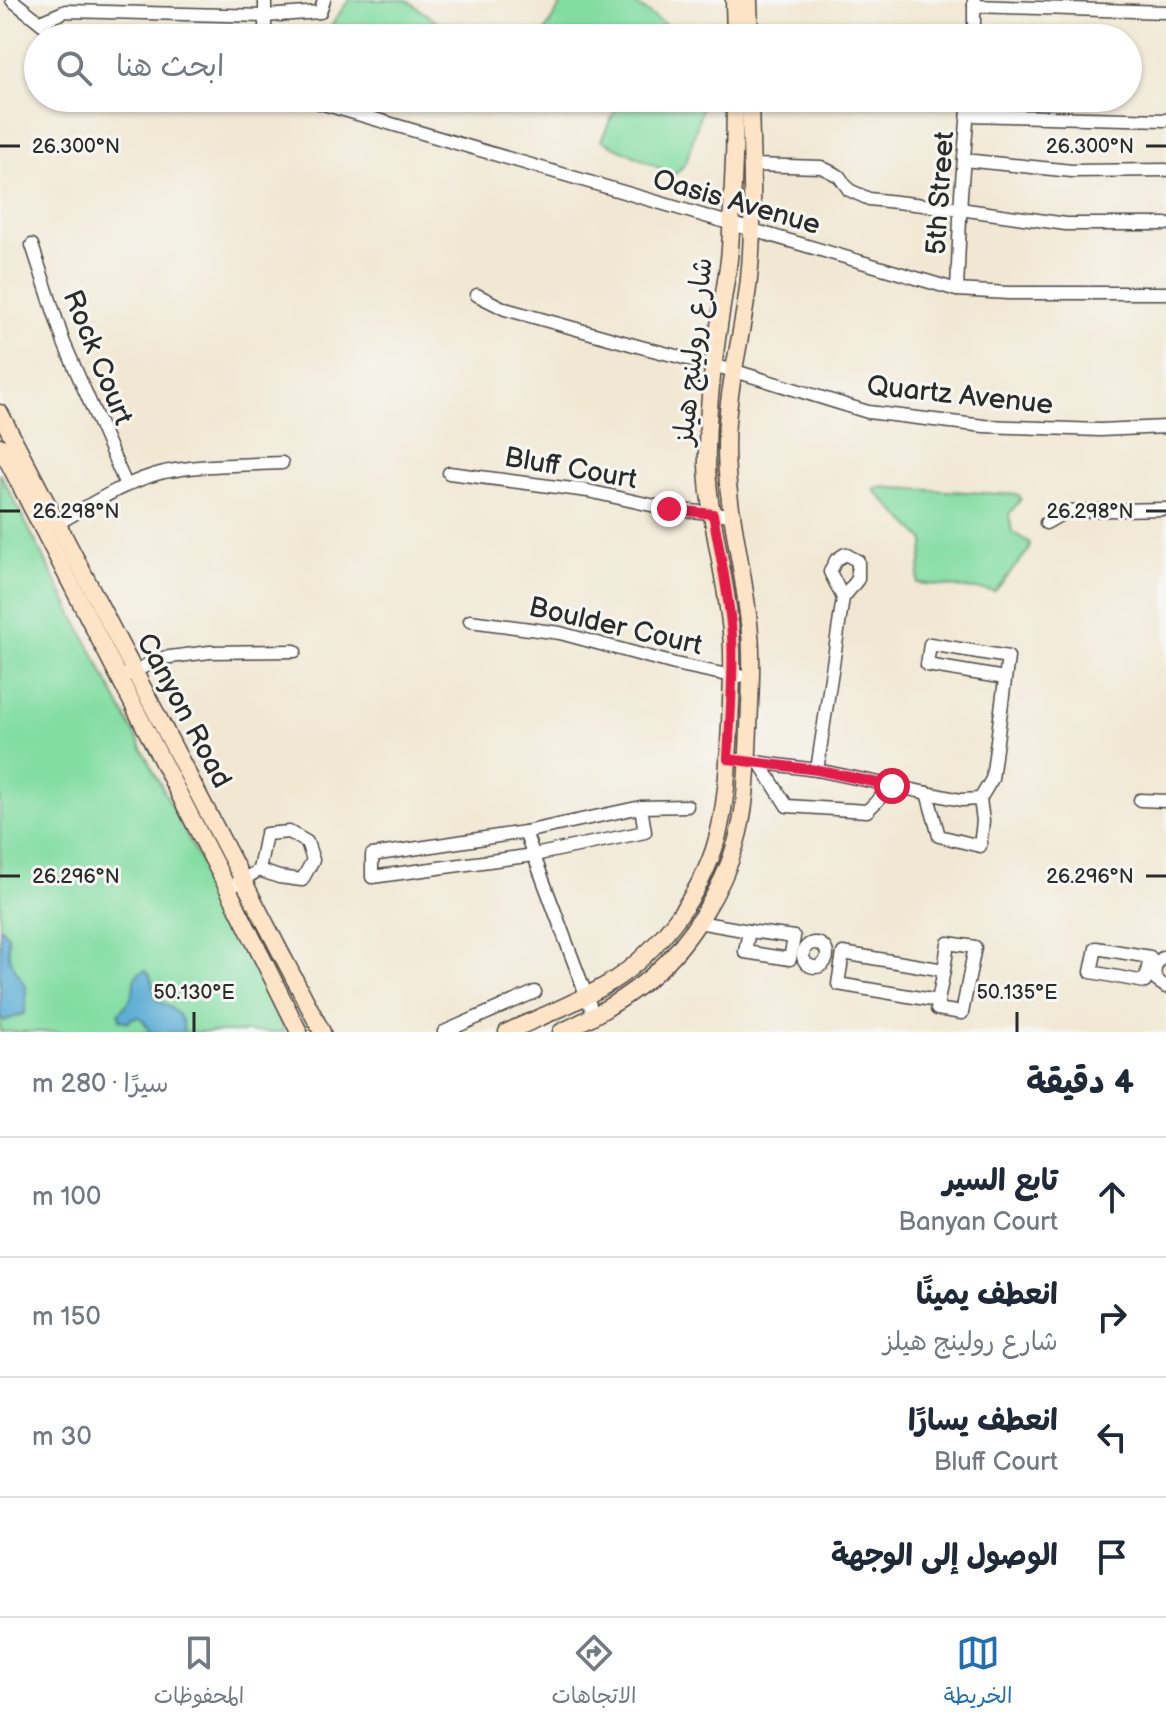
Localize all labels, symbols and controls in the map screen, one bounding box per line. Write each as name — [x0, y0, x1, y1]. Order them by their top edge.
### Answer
search box — [24, 24, 1142, 112]
icon: search — [52, 46, 96, 90]
text: ابحث هنا — [116, 49, 224, 85]
street label: 5th Street — [920, 130, 961, 256]
text: 26.300°N — [32, 135, 120, 159]
text: 26.300°N — [1046, 135, 1134, 159]
street label: Oasis Avenue — [649, 163, 824, 242]
street label: شارع رولينج هيلز — [667, 256, 722, 449]
street label: Rock Court — [56, 285, 140, 430]
street label: Quartz Avenue — [865, 369, 1055, 422]
street label: Bluff Court — [502, 441, 640, 496]
route end — [651, 491, 687, 527]
text: 26.298°N — [32, 500, 120, 524]
text: 26.298°N — [1046, 500, 1134, 524]
street label: Boulder Court — [526, 590, 706, 663]
street label: Canyon Road — [129, 628, 238, 794]
route start — [874, 768, 910, 804]
text: 26.296°N — [32, 865, 120, 889]
text: 26.296°N — [1046, 865, 1134, 889]
text: 50.130°E — [153, 981, 235, 1005]
text: 50.135°E — [977, 981, 1057, 1005]
text: 4 دقيقة — [1026, 1062, 1134, 1103]
text: سيرًا · 280 m — [32, 1069, 169, 1100]
text: تابع السير — [943, 1163, 1058, 1199]
icon: ahead — [1090, 1175, 1134, 1219]
text: 100 m — [32, 1182, 101, 1213]
text: Banyan Court — [898, 1207, 1058, 1238]
text: انعطف يمينًا — [916, 1277, 1058, 1313]
icon: right — [1090, 1295, 1134, 1339]
text: 150 m — [32, 1302, 101, 1333]
text: شارع رولينج هيلز — [883, 1327, 1058, 1358]
text: انعطف يسارًا — [908, 1403, 1058, 1439]
icon: left — [1090, 1415, 1134, 1459]
text: 30 m — [32, 1422, 92, 1453]
text: Bluff Court — [934, 1447, 1058, 1478]
icon: arrive — [1090, 1535, 1134, 1579]
text: الوصول إلى الوجهة — [831, 1538, 1058, 1574]
tab: المحفوظات — [154, 1631, 244, 1715]
tab: الاتجاهات — [552, 1631, 636, 1715]
tab: الخريطة — [944, 1631, 1012, 1715]

